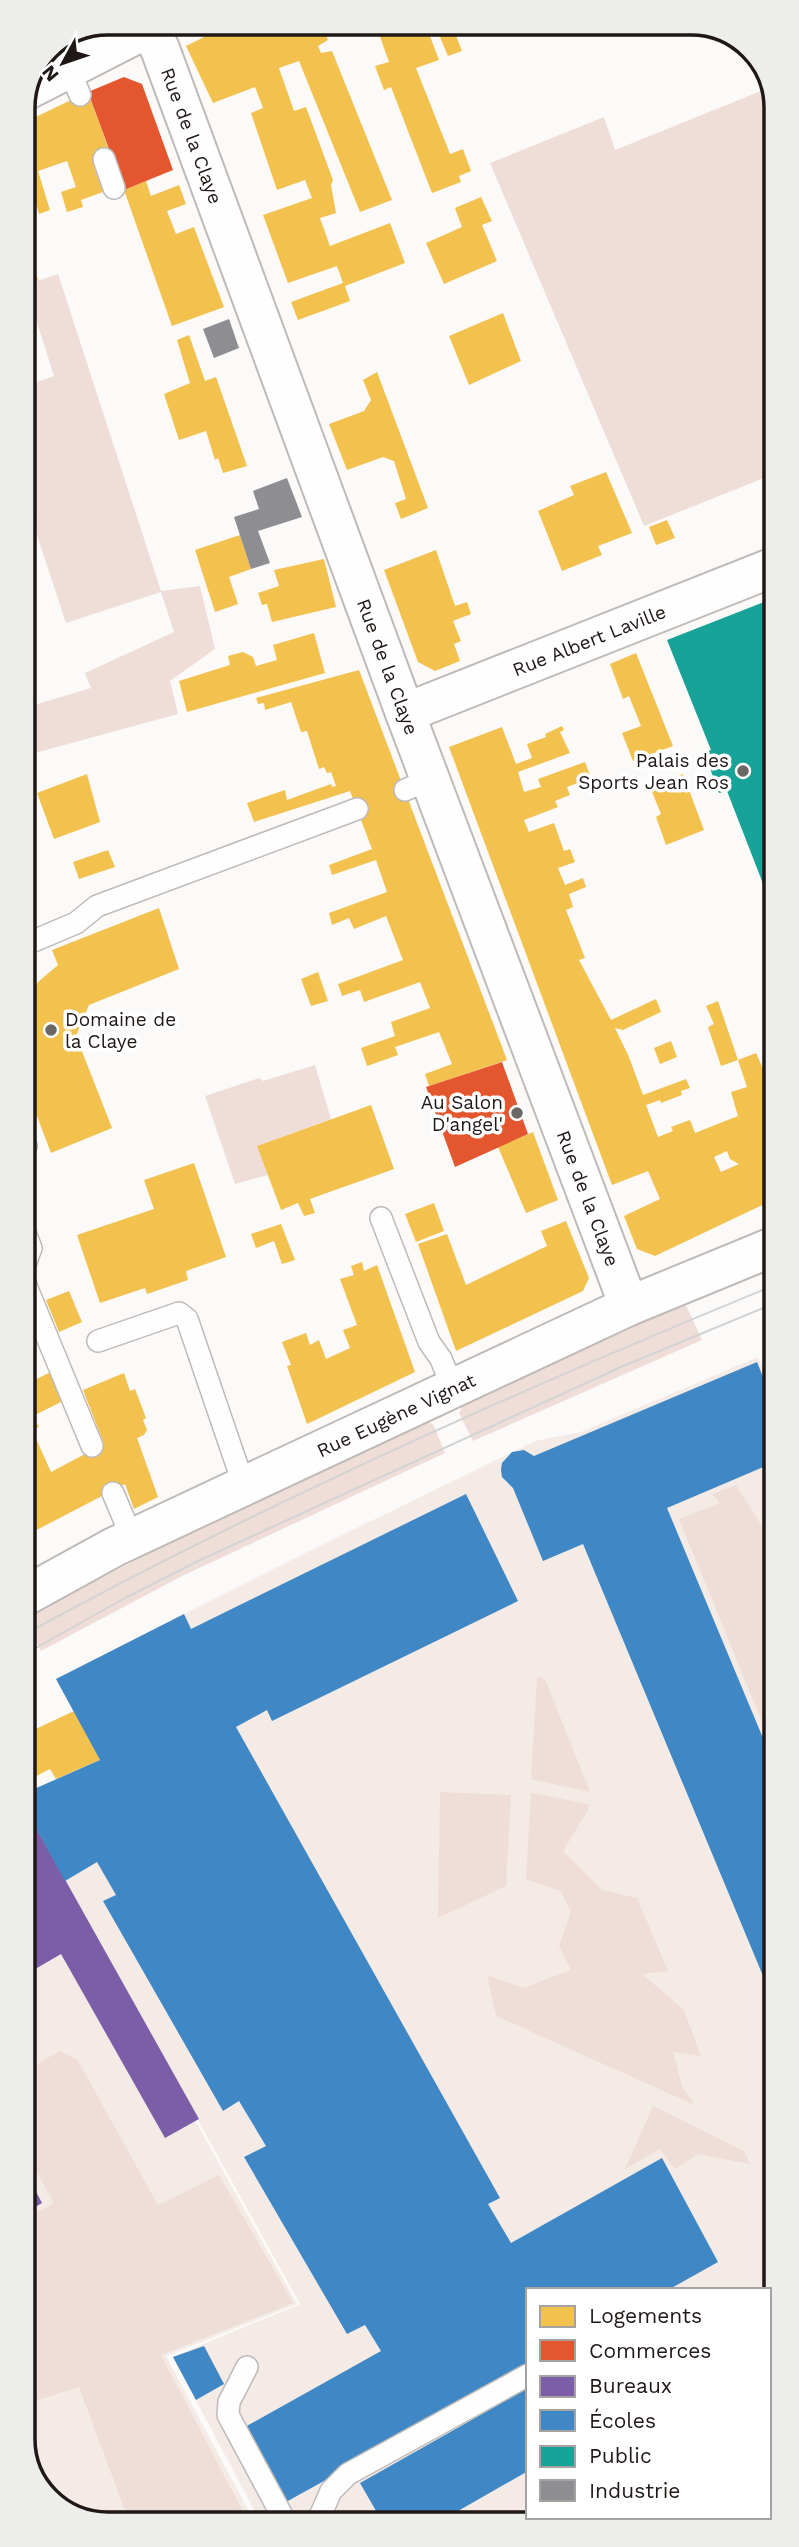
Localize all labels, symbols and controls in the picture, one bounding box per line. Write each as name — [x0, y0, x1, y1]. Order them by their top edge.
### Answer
north arrow — [28, 28, 98, 98]
text: N — [37, 61, 64, 86]
street label: Rue de la Claye — [156, 64, 227, 207]
street label: Rue de la Claye — [352, 595, 423, 738]
street label: Rue Albert Laville — [509, 600, 669, 681]
place label: Palais des Sports Jean Ros — [578, 749, 729, 794]
marker: Palais des Sports Jean Ros — [735, 763, 751, 779]
place label: Domaine de la Claye — [65, 1008, 176, 1053]
marker: Domaine de la Claye — [43, 1022, 59, 1038]
place label: Au Salon D'angel' — [421, 1091, 503, 1136]
marker: Au Salon D'angel' — [509, 1105, 525, 1121]
street label: Rue de la Claye — [552, 1127, 624, 1269]
street label: Rue Eugène Vignat — [313, 1368, 479, 1462]
legend — [526, 2288, 771, 2519]
text: Logements — [589, 2303, 702, 2328]
text: Commerces — [589, 2338, 711, 2363]
text: Bureaux — [589, 2373, 672, 2398]
text: Écoles — [589, 2408, 656, 2433]
text: Public — [589, 2443, 652, 2468]
text: Industrie — [589, 2478, 680, 2503]

